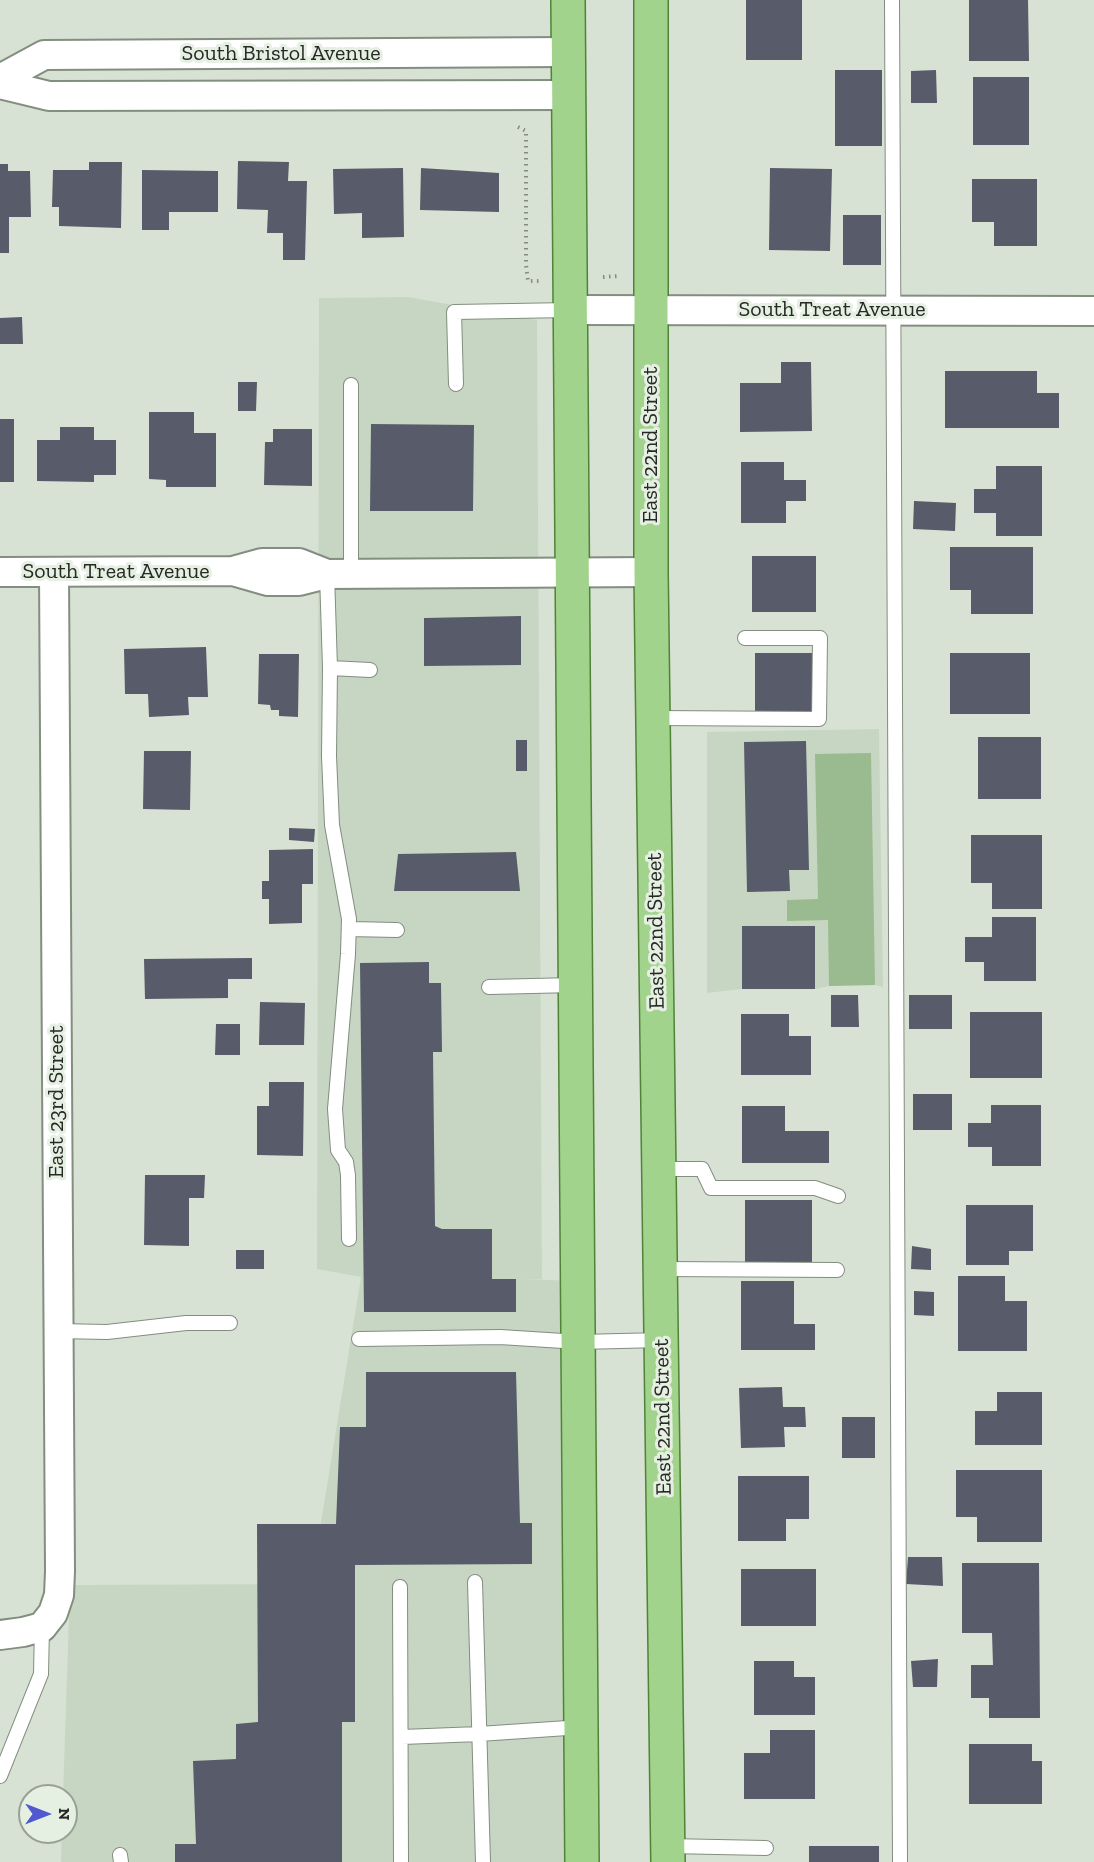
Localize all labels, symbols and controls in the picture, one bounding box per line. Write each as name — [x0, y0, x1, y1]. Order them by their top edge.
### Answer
street label: South Bristol Avenue — [181, 41, 381, 67]
street label: South Treat Avenue — [738, 297, 926, 323]
street label: East 22nd Street — [638, 367, 664, 523]
street label: South Treat Avenue — [22, 559, 210, 585]
street label: East 22nd Street — [641, 852, 671, 1010]
street label: East 23rd Street — [44, 1026, 70, 1178]
street label: East 22nd Street — [648, 1338, 678, 1496]
north arrow — [18, 1784, 78, 1844]
text: N — [55, 1808, 74, 1820]

